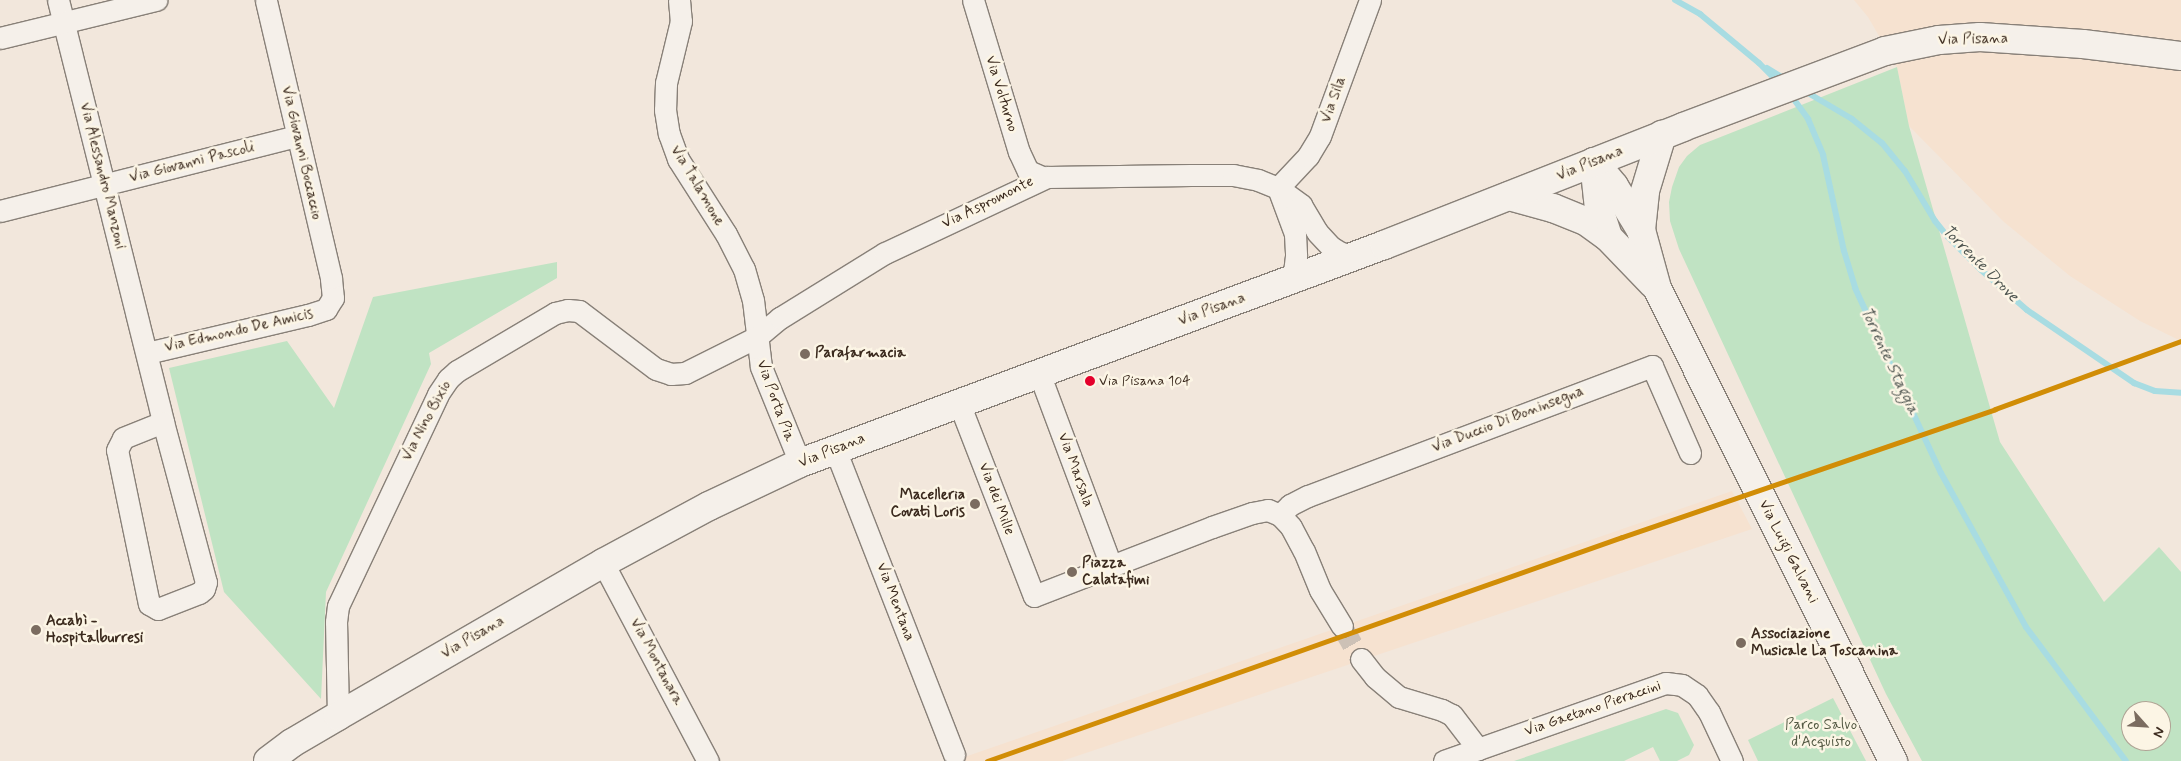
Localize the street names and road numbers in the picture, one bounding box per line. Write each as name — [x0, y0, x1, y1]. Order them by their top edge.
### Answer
street label: Via Pisana — [1938, 30, 2008, 50]
street label: Via Volturno — [981, 54, 1021, 134]
street label: Via Sila — [1317, 75, 1351, 125]
street label: Via Giovanni Boccaccio — [277, 84, 325, 222]
street label: Via Alessandro Manzoni — [75, 100, 129, 252]
street label: Via Giovanni Pascoli — [129, 139, 255, 187]
street label: Via Pisana — [1554, 142, 1626, 186]
street label: Via Talamone — [667, 144, 727, 228]
street label: Via Aspromonte — [939, 173, 1037, 233]
street label: Via Pisana — [1176, 289, 1248, 331]
street label: Via Edmondo De Amicis — [163, 305, 315, 357]
street label: Via Porta Pia — [753, 360, 797, 442]
street label: Via Nino Bixio — [399, 379, 455, 463]
street label: Via Duccio Di Boninsegna — [1428, 382, 1588, 458]
street label: Via Pisana — [796, 429, 868, 473]
street label: Via Marsala — [1053, 430, 1097, 510]
street label: Via dei Mille — [974, 460, 1018, 538]
street label: Via Luigi Galvani — [1756, 502, 1820, 602]
street label: Via Mentana — [872, 560, 918, 644]
street label: Via Pisana — [438, 613, 508, 663]
street label: Via Montanara — [625, 615, 687, 709]
street label: Via Gaetano Pieraccini — [1522, 677, 1664, 741]

